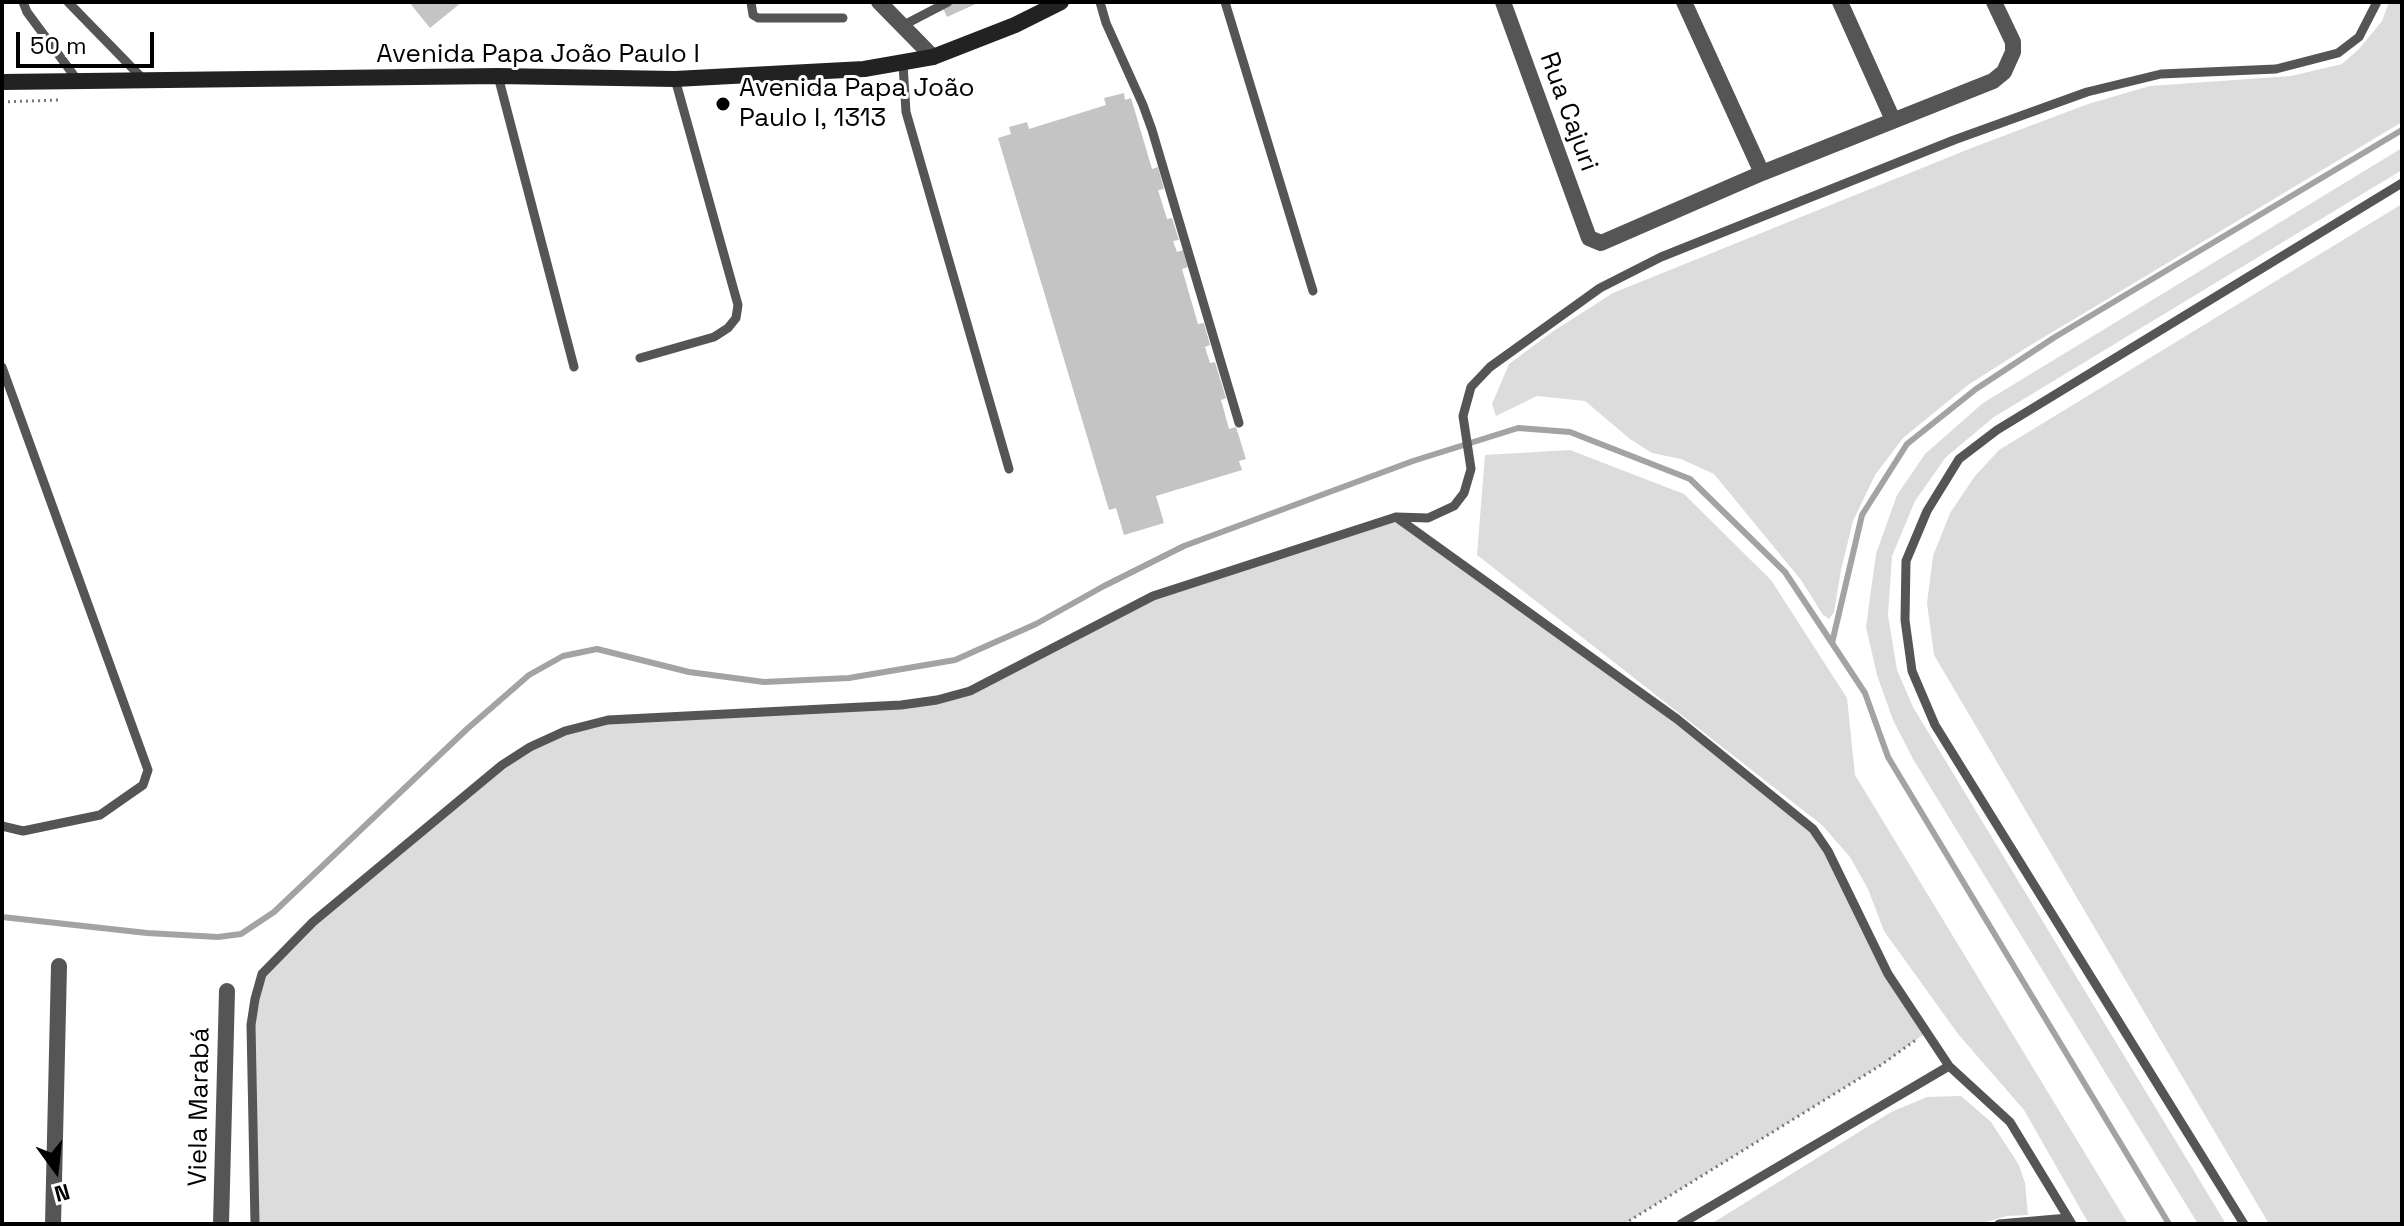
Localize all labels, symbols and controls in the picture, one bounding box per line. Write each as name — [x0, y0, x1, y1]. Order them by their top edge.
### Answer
scale bar — [20, 16, 158, 66]
text: 50 m — [30, 30, 87, 61]
street label: Avenida Papa João Paulo I — [376, 39, 700, 71]
street label: Rua Cajuri — [1532, 48, 1604, 176]
place label: Avenida Papa João Paulo I, 1313 — [739, 73, 975, 134]
marker: Avenida Papa João Paulo I, 1313 — [714, 95, 732, 113]
street label: Viela Marabá — [183, 1027, 217, 1187]
north arrow — [16, 1130, 96, 1210]
text: N — [51, 1178, 73, 1209]

